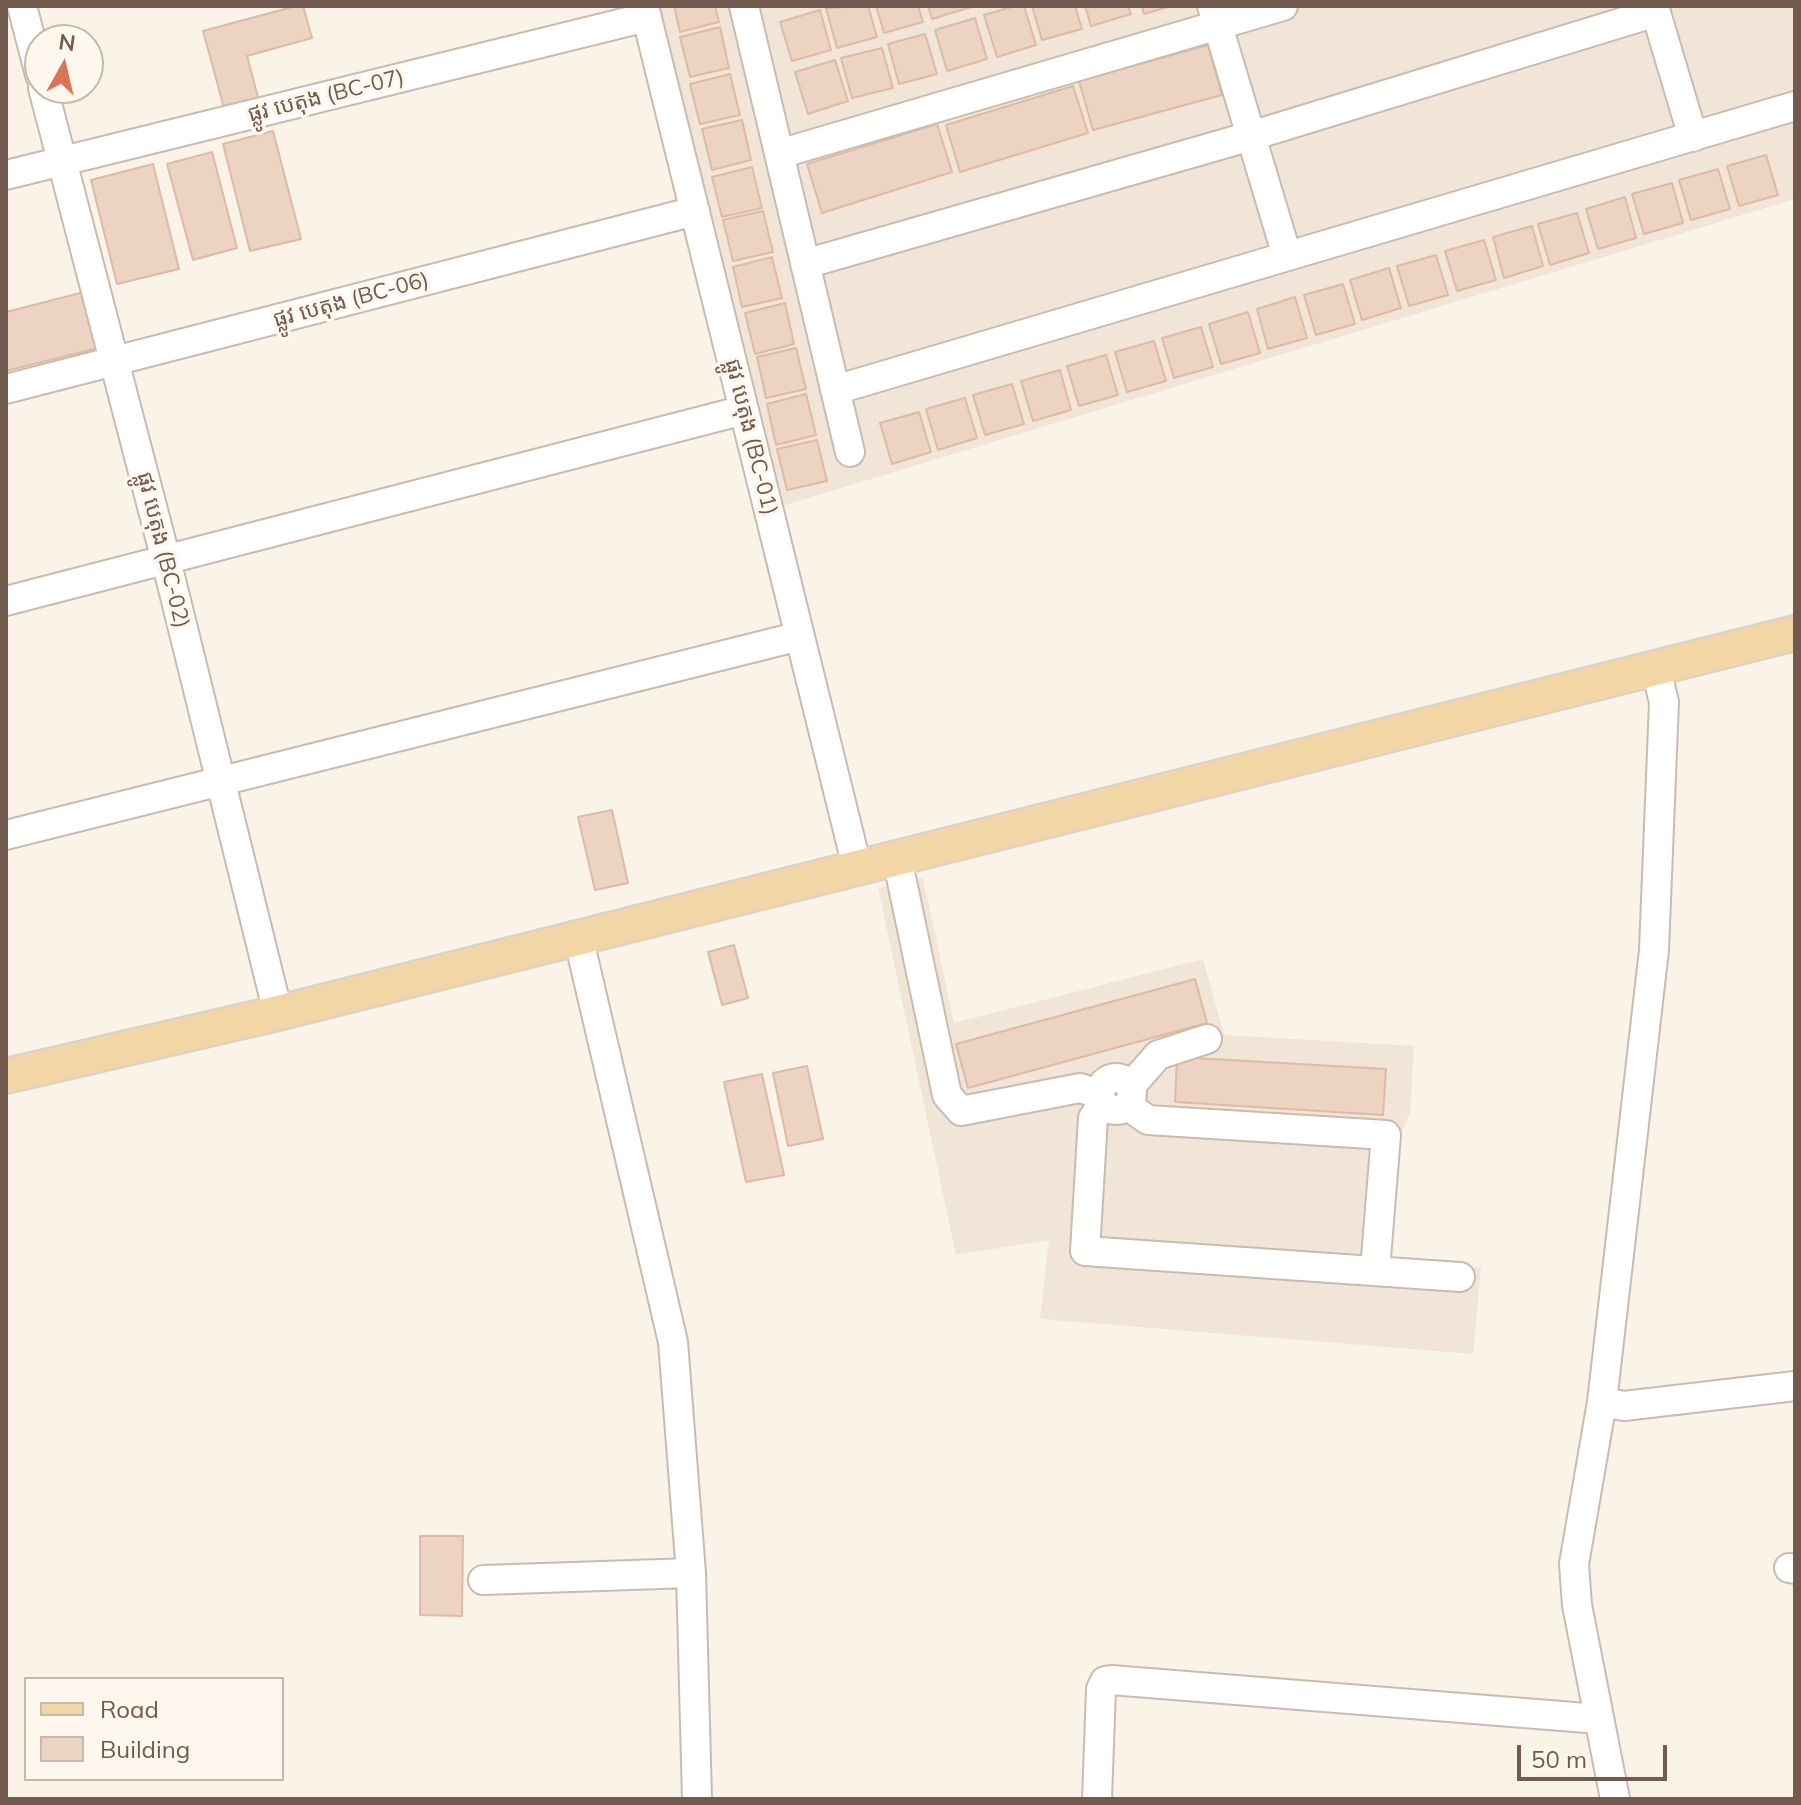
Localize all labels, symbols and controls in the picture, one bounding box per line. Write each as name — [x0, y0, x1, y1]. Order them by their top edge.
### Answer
north arrow — [24, 24, 104, 104]
text: N — [57, 27, 77, 57]
street label: ផ្លូវ បេតុង (BC-07) — [245, 64, 407, 128]
street label: ផ្លូវ បេតុង (BC-06) — [270, 267, 432, 333]
street label: ផ្លូវ បេតុង (BC-01) — [719, 356, 783, 518]
street label: ផ្លូវ បេតុង (BC-02) — [131, 469, 195, 631]
legend — [24, 1677, 284, 1781]
text: Road — [100, 1694, 159, 1724]
scale bar — [1521, 1729, 1671, 1779]
text: Building — [100, 1734, 190, 1764]
text: 50 m — [1531, 1744, 1587, 1774]

